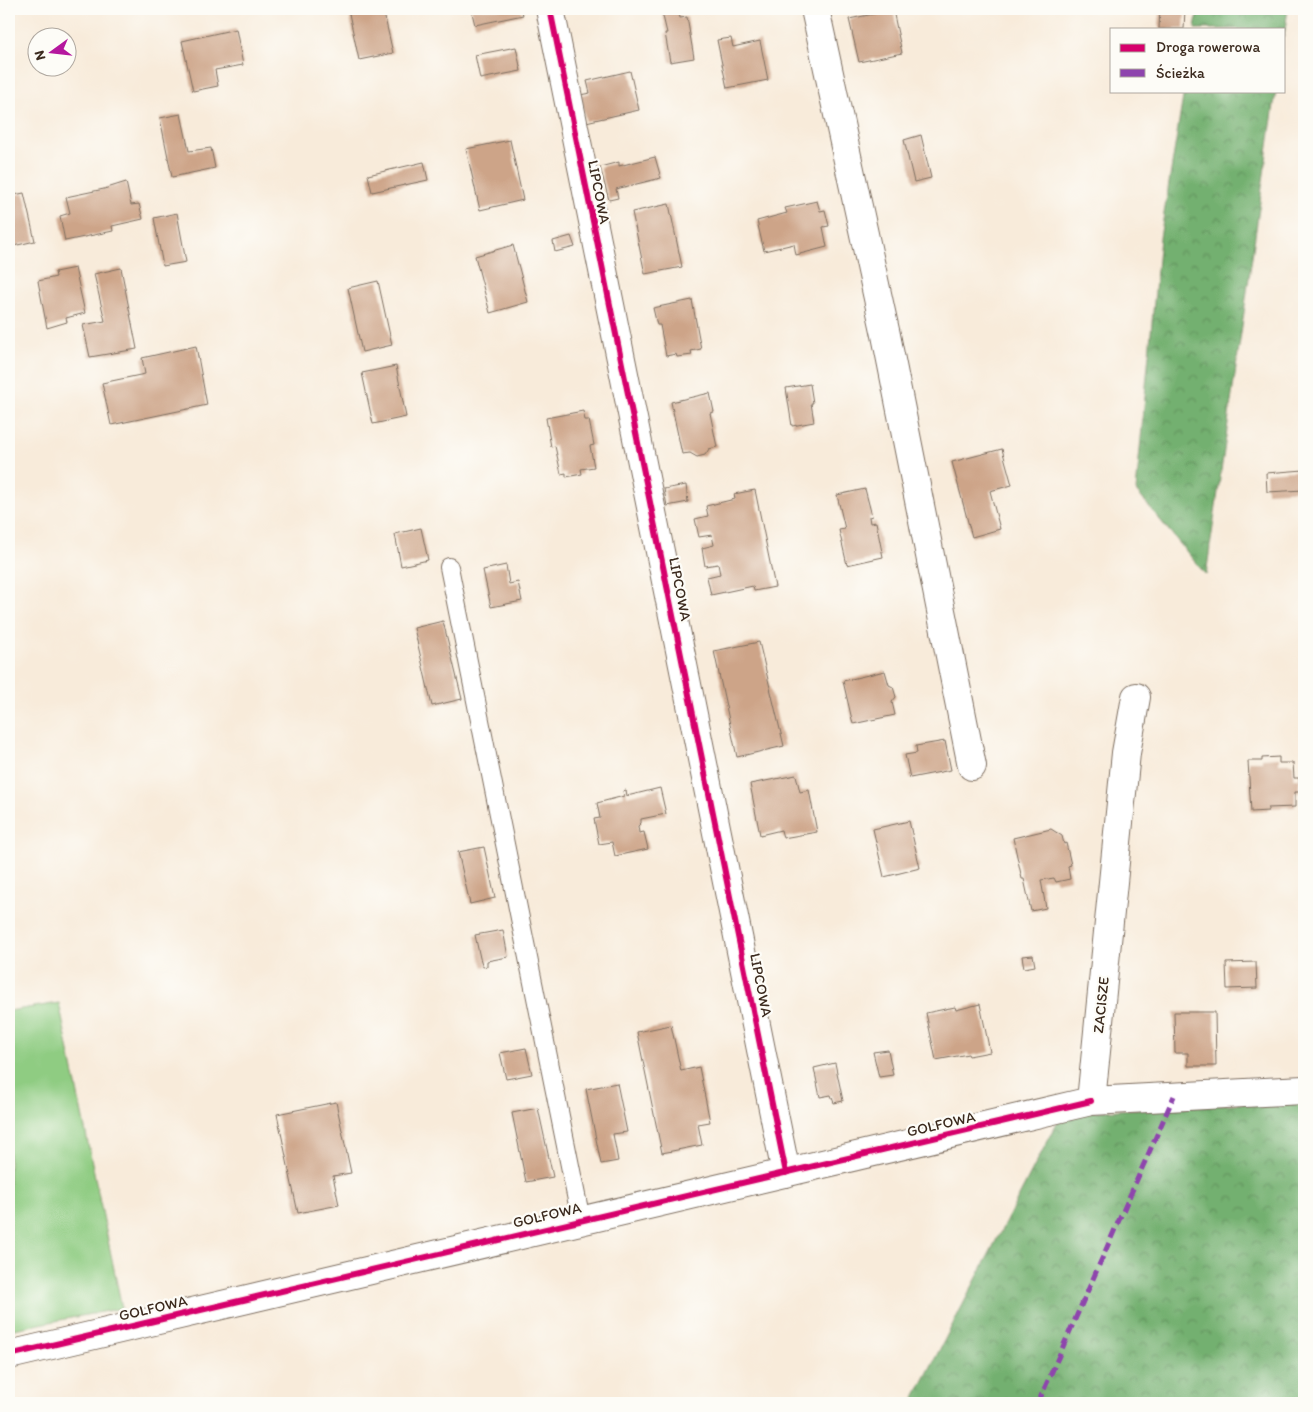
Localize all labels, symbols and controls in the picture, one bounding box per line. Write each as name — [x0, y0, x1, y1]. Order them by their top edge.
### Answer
north arrow — [28, 28, 78, 78]
legend — [1110, 28, 1286, 92]
text: Droga rowerowa — [1156, 38, 1260, 56]
text: N — [30, 48, 49, 62]
text: Ścieżka — [1156, 64, 1205, 82]
street label: LIPCOWA — [584, 159, 614, 226]
street label: LIPCOWA — [665, 556, 695, 623]
street label: LIPCOWA — [746, 952, 776, 1019]
street label: ZACISZE — [1089, 976, 1113, 1034]
street label: GOLFOWA — [905, 1107, 977, 1141]
street label: GOLFOWA — [511, 1198, 583, 1232]
street label: GOLFOWA — [117, 1291, 189, 1325]

